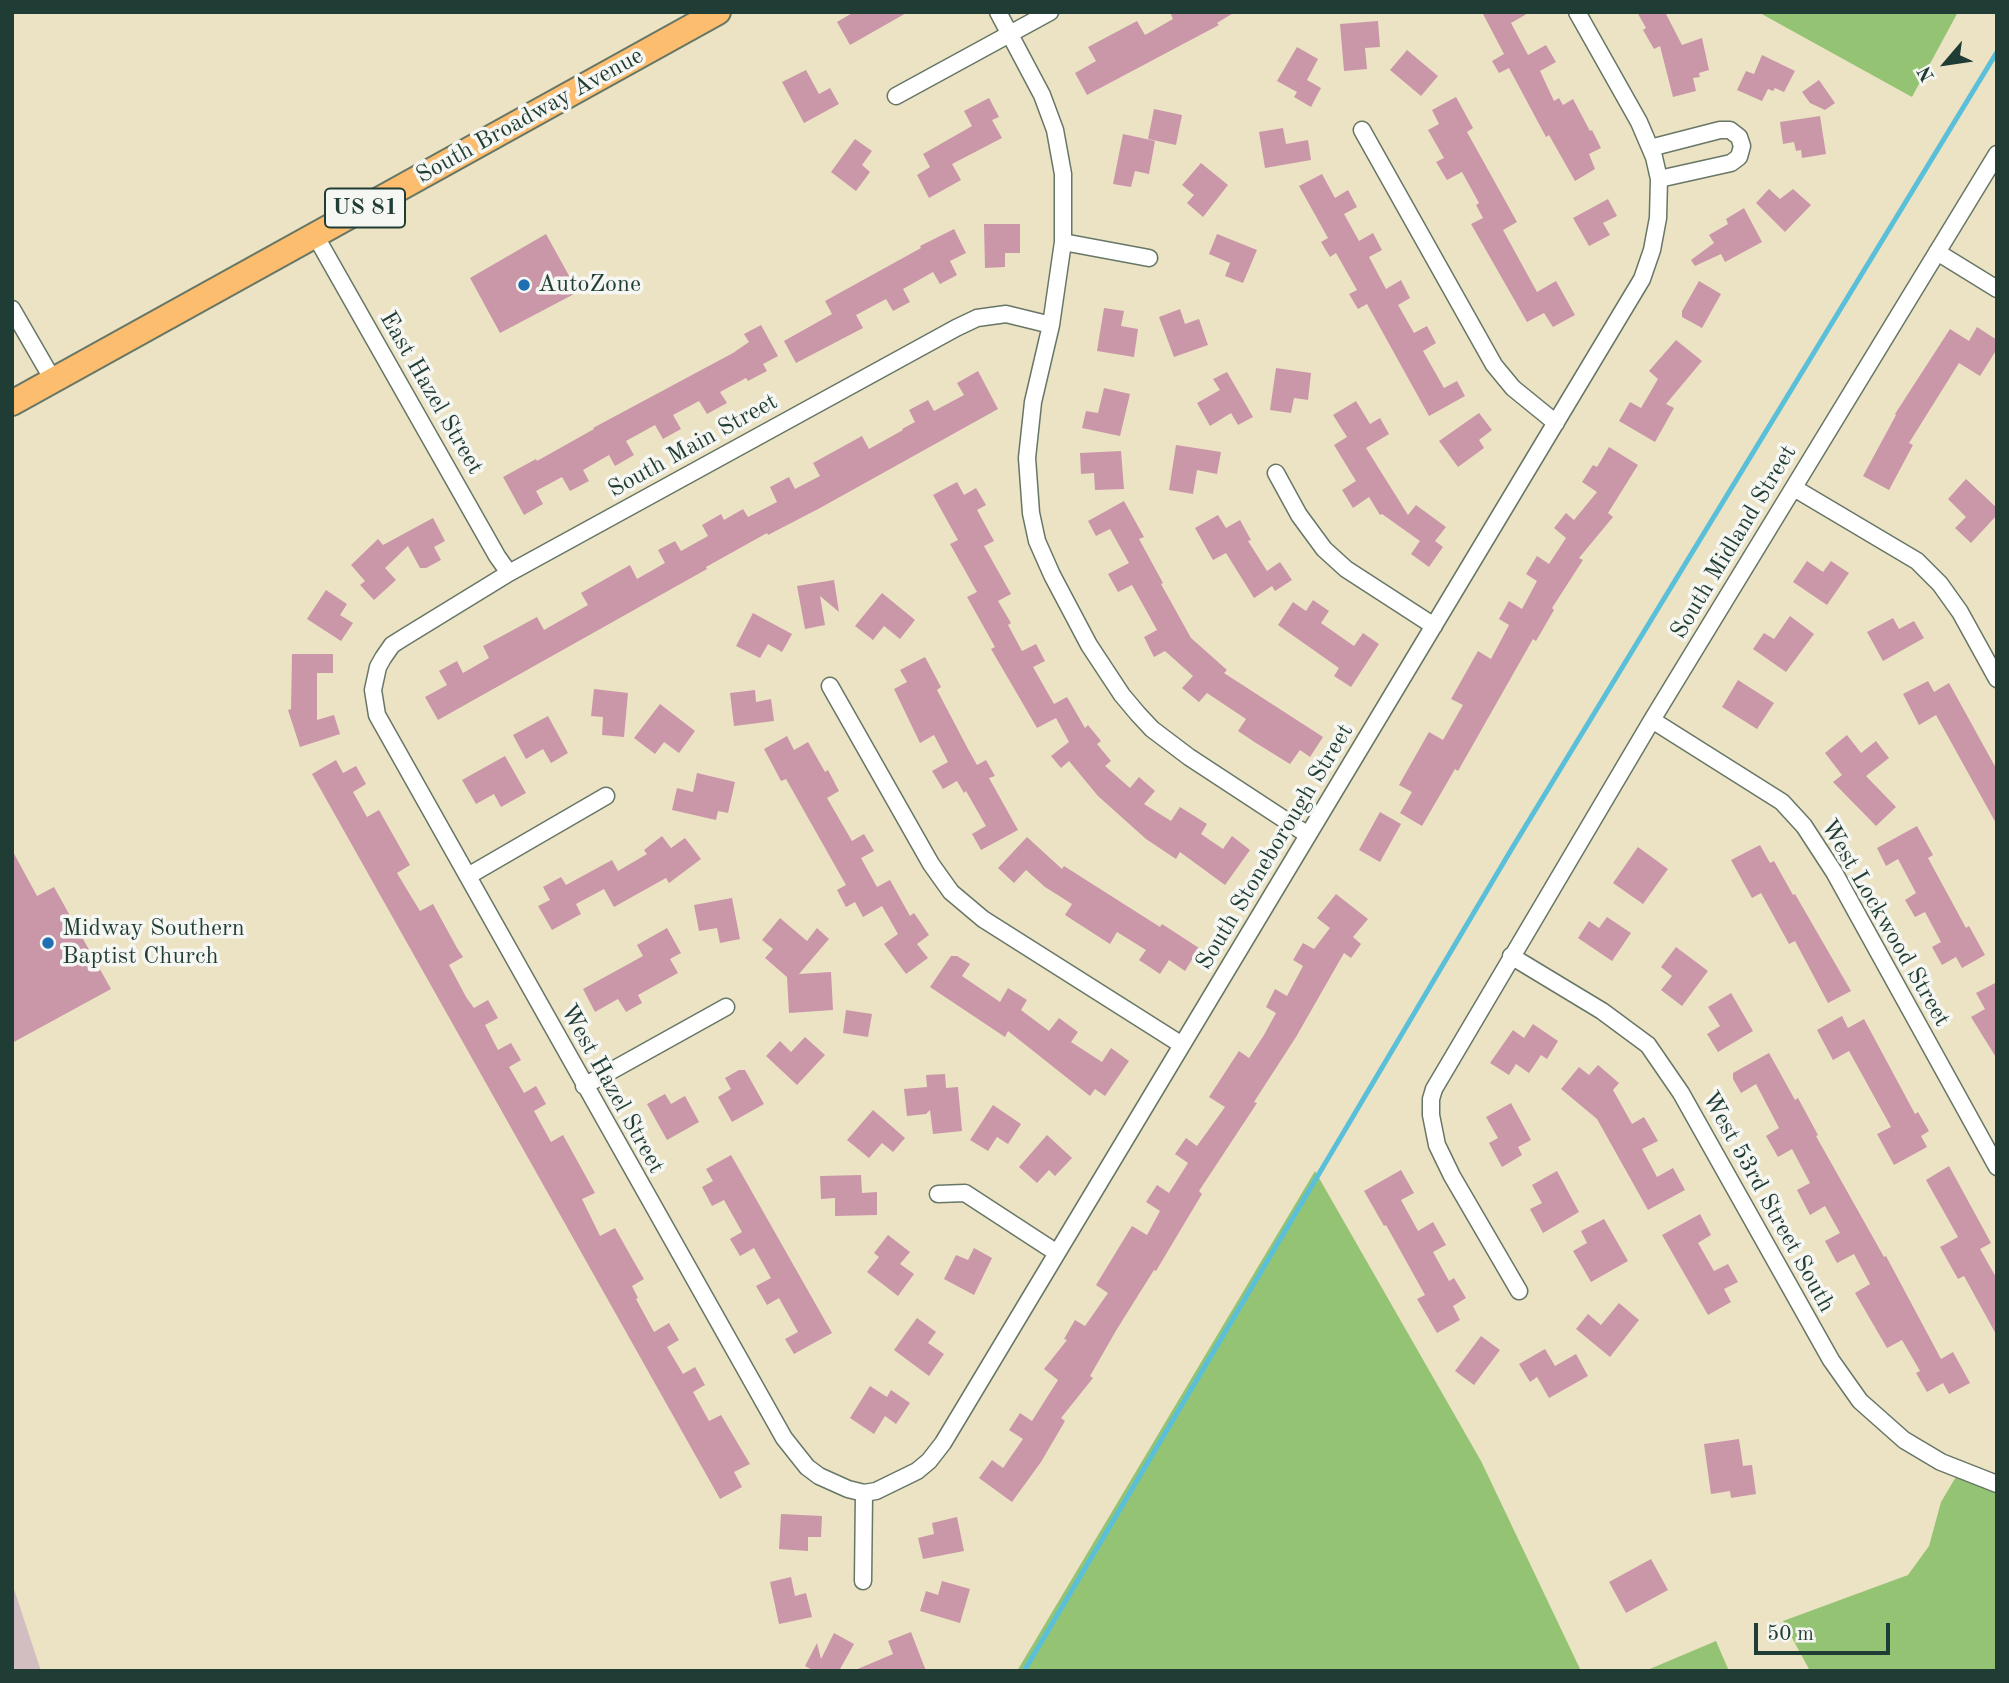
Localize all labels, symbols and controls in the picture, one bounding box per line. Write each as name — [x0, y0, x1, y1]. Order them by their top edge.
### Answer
north arrow — [1911, 28, 1981, 98]
street label: South Broadway Avenue — [411, 41, 649, 191]
text: N — [1915, 62, 1939, 84]
road number: US 81 — [325, 188, 405, 228]
place label: AutoZone — [538, 271, 641, 299]
marker: AutoZone — [516, 277, 532, 293]
street label: East Hazel Street — [373, 307, 489, 479]
street label: South Main Street — [603, 387, 783, 505]
street label: South Midland Street — [1665, 440, 1803, 644]
street label: South Stoneborough Street — [1190, 719, 1360, 975]
street label: West Lockwood Street — [1814, 814, 1956, 1032]
place label: Midway Southern Baptist Church — [62, 915, 245, 971]
marker: Midway Southern Baptist Church — [40, 935, 56, 951]
street label: West Hazel Street — [554, 999, 670, 1179]
street label: West 53rd Street South — [1695, 1086, 1841, 1318]
scale bar — [1757, 1610, 1894, 1654]
text: 50 m — [1767, 1624, 1814, 1645]

